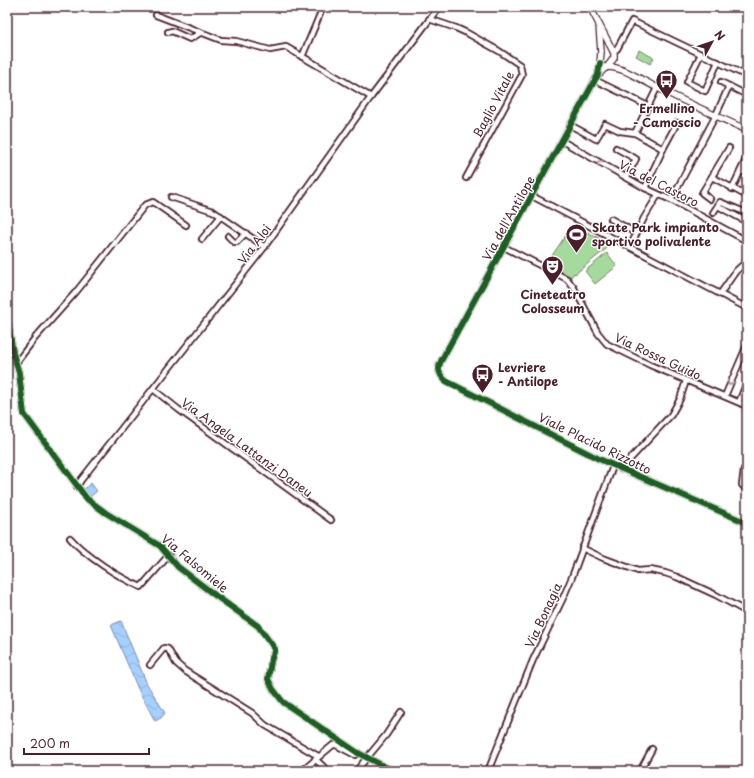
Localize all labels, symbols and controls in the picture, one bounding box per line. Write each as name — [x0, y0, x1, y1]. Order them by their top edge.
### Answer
north arrow — [692, 22, 732, 62]
text: N — [711, 26, 730, 44]
street label: Baglio Vitale — [468, 67, 518, 140]
bus stop icon: Ermellino - Camoscio — [654, 68, 680, 101]
place label: Ermellino - Camoscio — [633, 99, 701, 131]
street label: Via del Castoro — [616, 155, 702, 211]
one-way arrow — [596, 160, 603, 167]
street label: Via dell'Antilope — [477, 172, 539, 264]
place label: Skate Park impianto sportivo polivalente — [592, 218, 719, 250]
street label: Via Aloi — [233, 220, 275, 268]
sports icon: Skate Park impianto sportivo polivalente — [564, 221, 590, 254]
theatre icon: Cineteatro Colosseum — [540, 254, 566, 287]
place label: Cineteatro Colosseum — [520, 285, 586, 317]
street label: Via Rossa Guido — [612, 328, 705, 384]
place label: Levriere - Antilope — [498, 358, 558, 390]
bus stop icon: Levriere - Antilope — [469, 361, 495, 394]
one-way arrow — [727, 380, 735, 387]
street label: Via Angela Lattanzi Daneu — [178, 393, 316, 501]
street label: Viale Placido Rizzotto — [535, 408, 655, 478]
street label: Via Falsomiele — [158, 530, 233, 597]
street label: Via Bonagia — [520, 579, 566, 651]
scale bar — [24, 730, 149, 756]
text: 200 m — [30, 734, 70, 752]

